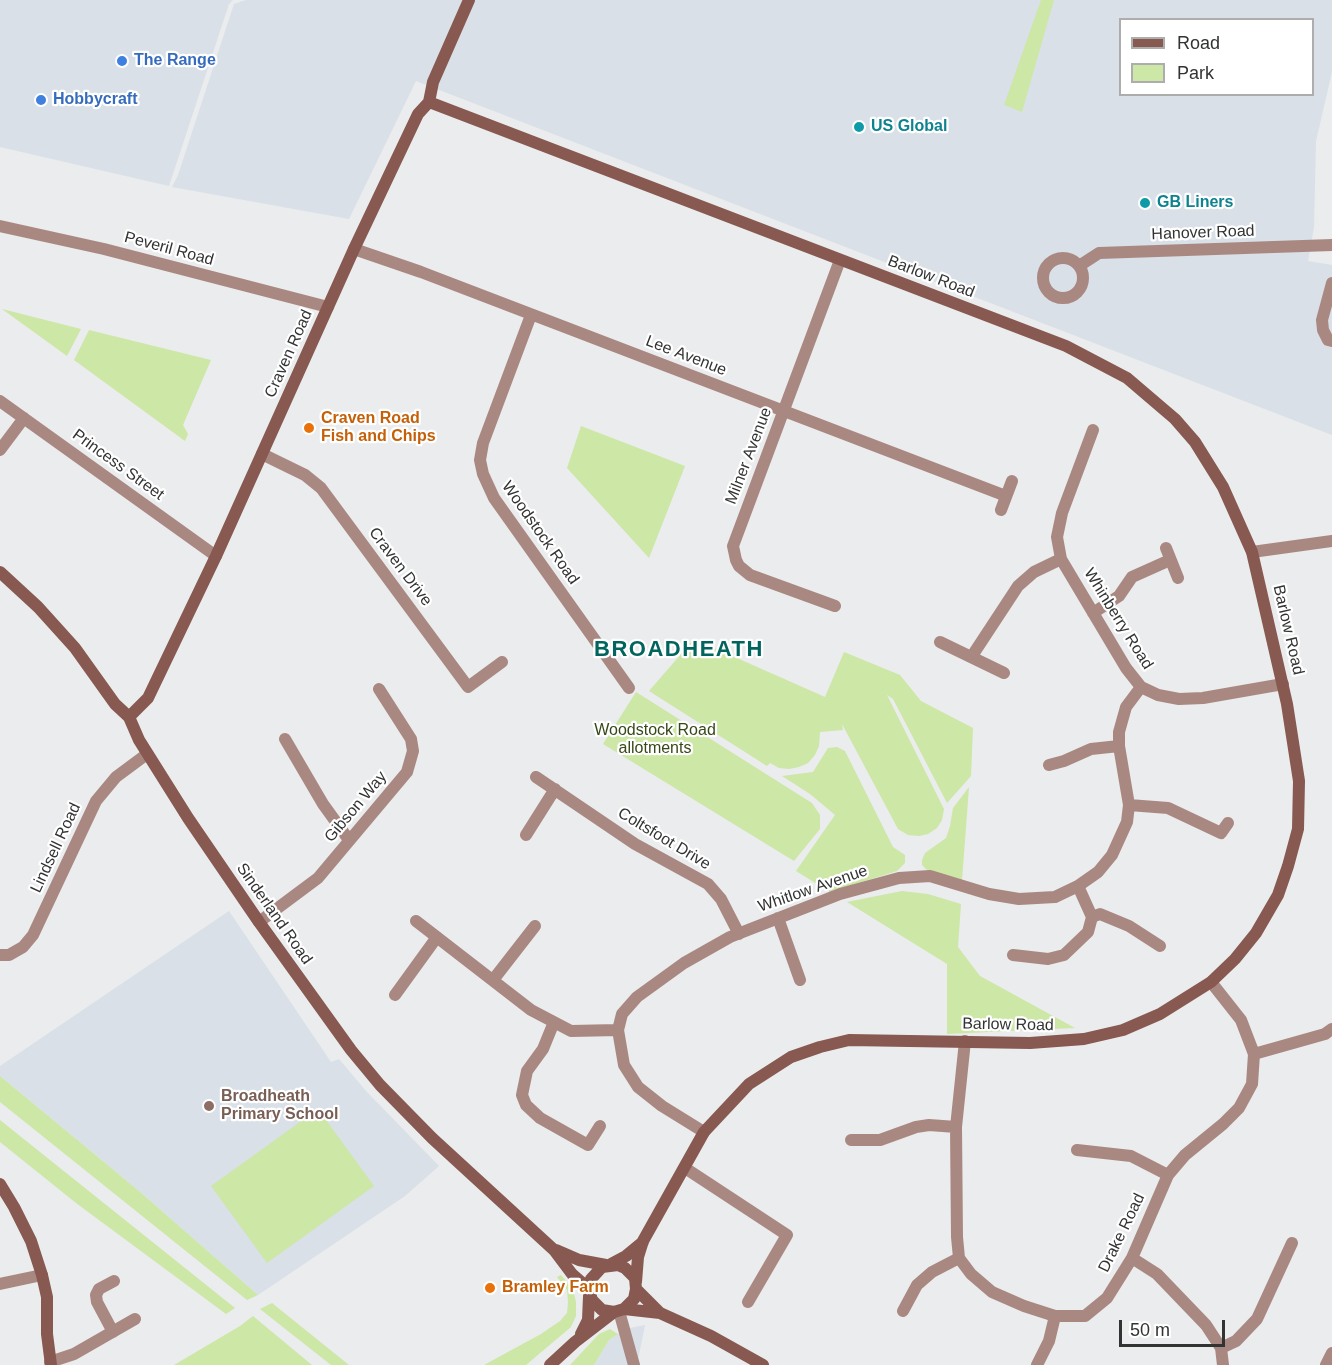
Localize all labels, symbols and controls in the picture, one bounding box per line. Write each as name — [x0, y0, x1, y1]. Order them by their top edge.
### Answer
legend — [1119, 18, 1314, 96]
text: Road — [1177, 33, 1220, 53]
place label: The Range — [134, 51, 216, 71]
marker: The Range — [115, 54, 129, 68]
text: Park — [1177, 63, 1214, 83]
place label: Hobbycraft — [53, 90, 137, 110]
marker: Hobbycraft — [34, 93, 48, 107]
place label: US Global — [871, 117, 947, 137]
marker: US Global — [852, 120, 866, 134]
place label: GB Liners — [1157, 193, 1233, 213]
marker: GB Liners — [1138, 196, 1152, 210]
street label: Hanover Road — [1151, 222, 1255, 244]
street label: Peveril Road — [122, 228, 216, 270]
street label: Barlow Road — [885, 252, 977, 302]
street label: Craven Road — [261, 307, 317, 401]
street label: Lee Avenue — [643, 332, 729, 380]
street label: Milner Avenue — [722, 405, 776, 507]
place label: Craven Road Fish and Chips — [321, 409, 436, 447]
marker: Craven Road Fish and Chips — [302, 421, 316, 435]
street label: Princess Street — [68, 425, 168, 505]
street label: Woodstock Road — [497, 478, 583, 588]
street label: Craven Drive — [364, 524, 436, 610]
street label: Whinberry Road — [1079, 565, 1157, 673]
street label: Barlow Road — [1268, 583, 1308, 677]
district label: BROADHEATH — [594, 637, 764, 663]
park label: Woodstock Road allotments — [594, 721, 716, 759]
street label: Gibson Way — [321, 768, 391, 846]
street label: Lindsell Road — [27, 800, 85, 896]
street label: Coltsfoot Drive — [614, 804, 714, 874]
street label: Sinderland Road — [232, 860, 316, 968]
street label: Whitlow Avenue — [756, 861, 870, 917]
street label: Barlow Road — [962, 1015, 1054, 1035]
place label: Broadheath Primary School — [221, 1087, 338, 1125]
marker: Broadheath Primary School — [202, 1099, 216, 1113]
street label: Drake Road — [1095, 1190, 1149, 1276]
place label: Bramley Farm — [502, 1278, 609, 1298]
marker: Bramley Farm — [483, 1281, 497, 1295]
scale bar — [1122, 1308, 1228, 1346]
text: 50 m — [1130, 1320, 1170, 1340]

